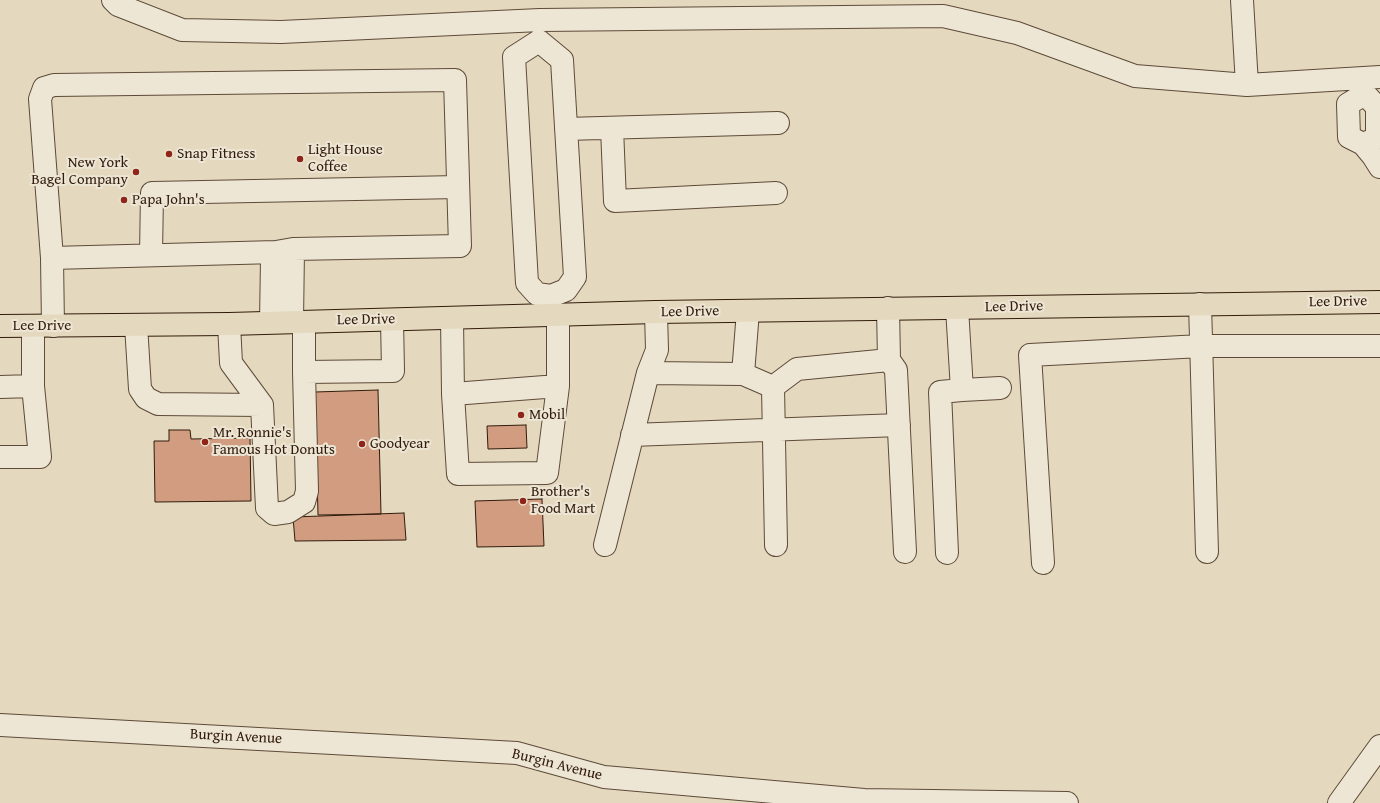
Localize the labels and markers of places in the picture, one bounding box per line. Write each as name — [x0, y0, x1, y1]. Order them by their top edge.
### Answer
place label: Light House Coffee — [308, 141, 383, 176]
place label: Snap Fitness — [177, 145, 255, 163]
marker: Snap Fitness — [164, 149, 174, 159]
place label: New York Bagel Company — [31, 154, 128, 189]
marker: Light House Coffee — [295, 154, 305, 164]
marker: New York Bagel Company — [131, 167, 141, 177]
place label: Papa John's — [132, 191, 205, 209]
marker: Papa John's — [119, 195, 129, 205]
place label: Mobil — [529, 406, 565, 424]
marker: Mobil — [516, 410, 526, 420]
place label: Mr. Ronnie's Famous Hot Donuts — [213, 424, 335, 459]
place label: Goodyear — [370, 435, 430, 453]
marker: Mr. Ronnie's Famous Hot Donuts — [200, 437, 210, 447]
marker: Goodyear — [357, 439, 367, 449]
place label: Brother's Food Mart — [531, 483, 595, 518]
marker: Brother's Food Mart — [518, 496, 528, 506]

